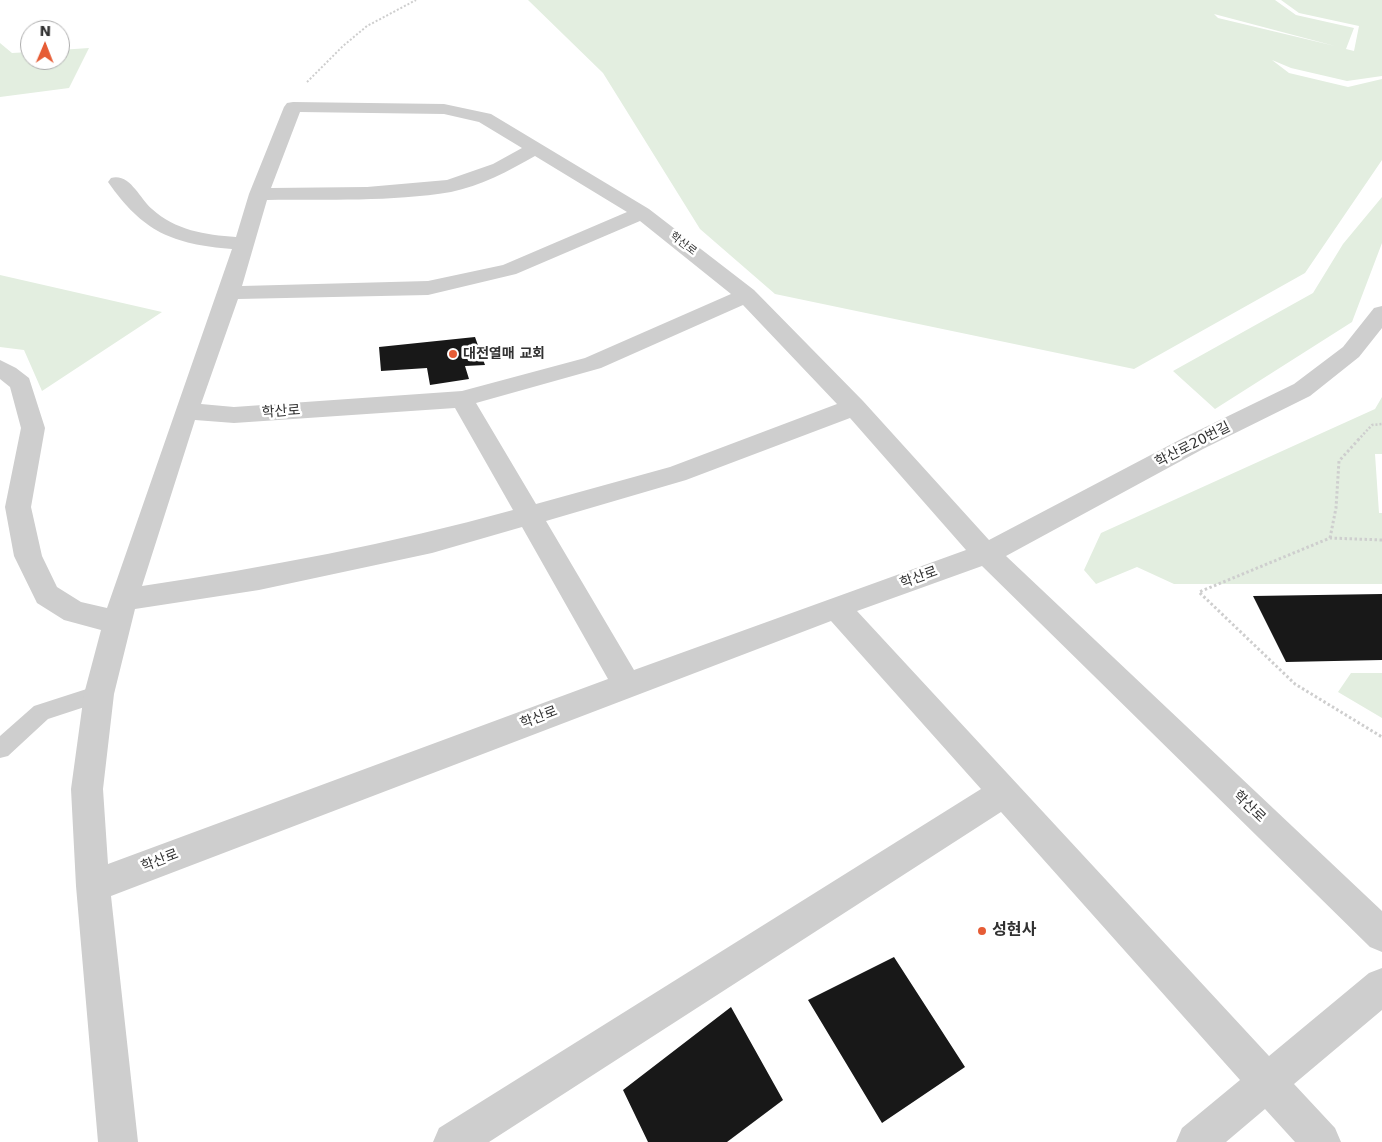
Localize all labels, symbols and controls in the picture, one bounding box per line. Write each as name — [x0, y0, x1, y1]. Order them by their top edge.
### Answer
north arrow — [20, 20, 70, 70]
text: N — [39, 23, 51, 39]
street label: 학산로 — [667, 229, 699, 259]
place label: 대전열매 교회 — [463, 346, 545, 362]
marker: 대전열매 교회 — [447, 348, 459, 360]
street label: 학산로 — [261, 402, 301, 422]
street label: 학산로20번길 — [1153, 419, 1233, 471]
street label: 학산로 — [898, 563, 940, 593]
street label: 학산로 — [518, 703, 560, 733]
street label: 학산로 — [1229, 788, 1269, 826]
street label: 학산로 — [139, 846, 181, 876]
place label: 성현사 — [992, 921, 1036, 941]
marker: 성현사 — [976, 925, 988, 937]

